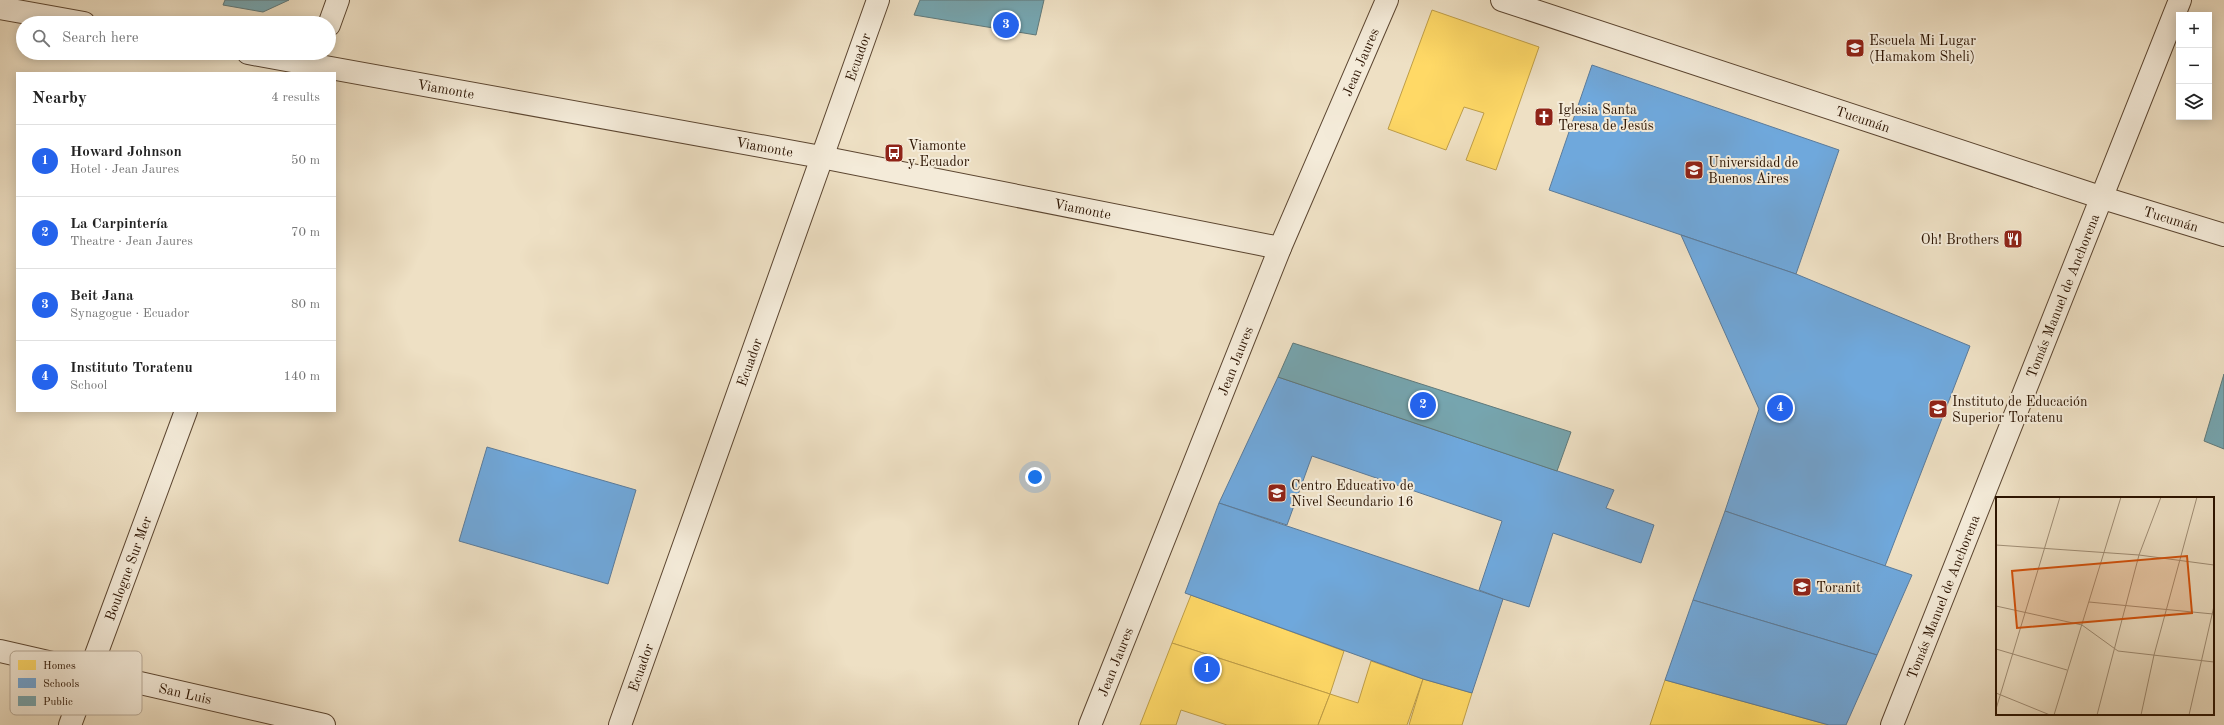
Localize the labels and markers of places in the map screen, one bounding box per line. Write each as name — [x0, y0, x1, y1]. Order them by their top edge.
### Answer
pin: 3 — [993, 10, 1019, 40]
place label: Escuela Mi Lugar (Hamakom Sheli) — [1869, 34, 1976, 64]
school or university icon: Escuela Mi Lugar (Hamakom Sheli) — [1844, 37, 1866, 59]
place label: Iglesia Santa Teresa de Jesús — [1558, 103, 1654, 133]
church icon: Iglesia Santa Teresa de Jesús — [1533, 106, 1555, 128]
place label: Viamonte y Ecuador — [908, 139, 970, 169]
bus stop icon: Viamonte y Ecuador — [883, 142, 905, 164]
place label: Universidad de Buenos Aires — [1708, 156, 1798, 186]
school or university icon: Universidad de Buenos Aires — [1683, 159, 1705, 181]
restaurant icon: Oh! Brothers — [2002, 228, 2024, 250]
place label: Oh! Brothers — [1921, 233, 1999, 247]
pin: 2 — [1410, 390, 1436, 420]
pin: 4 — [1767, 393, 1793, 423]
place label: Instituto de Educación Superior Toratenu — [1952, 395, 2088, 425]
school or university icon: Instituto de Educación Superior Toratenu — [1927, 398, 1949, 420]
place label: Centro Educativo de Nivel Secundario 16 — [1291, 479, 1414, 509]
school or university icon: Centro Educativo de Nivel Secundario 16 — [1266, 482, 1288, 504]
school or university icon: Toranit — [1791, 576, 1813, 598]
place label: Toranit — [1816, 581, 1861, 595]
pin: 1 — [1194, 654, 1220, 684]

